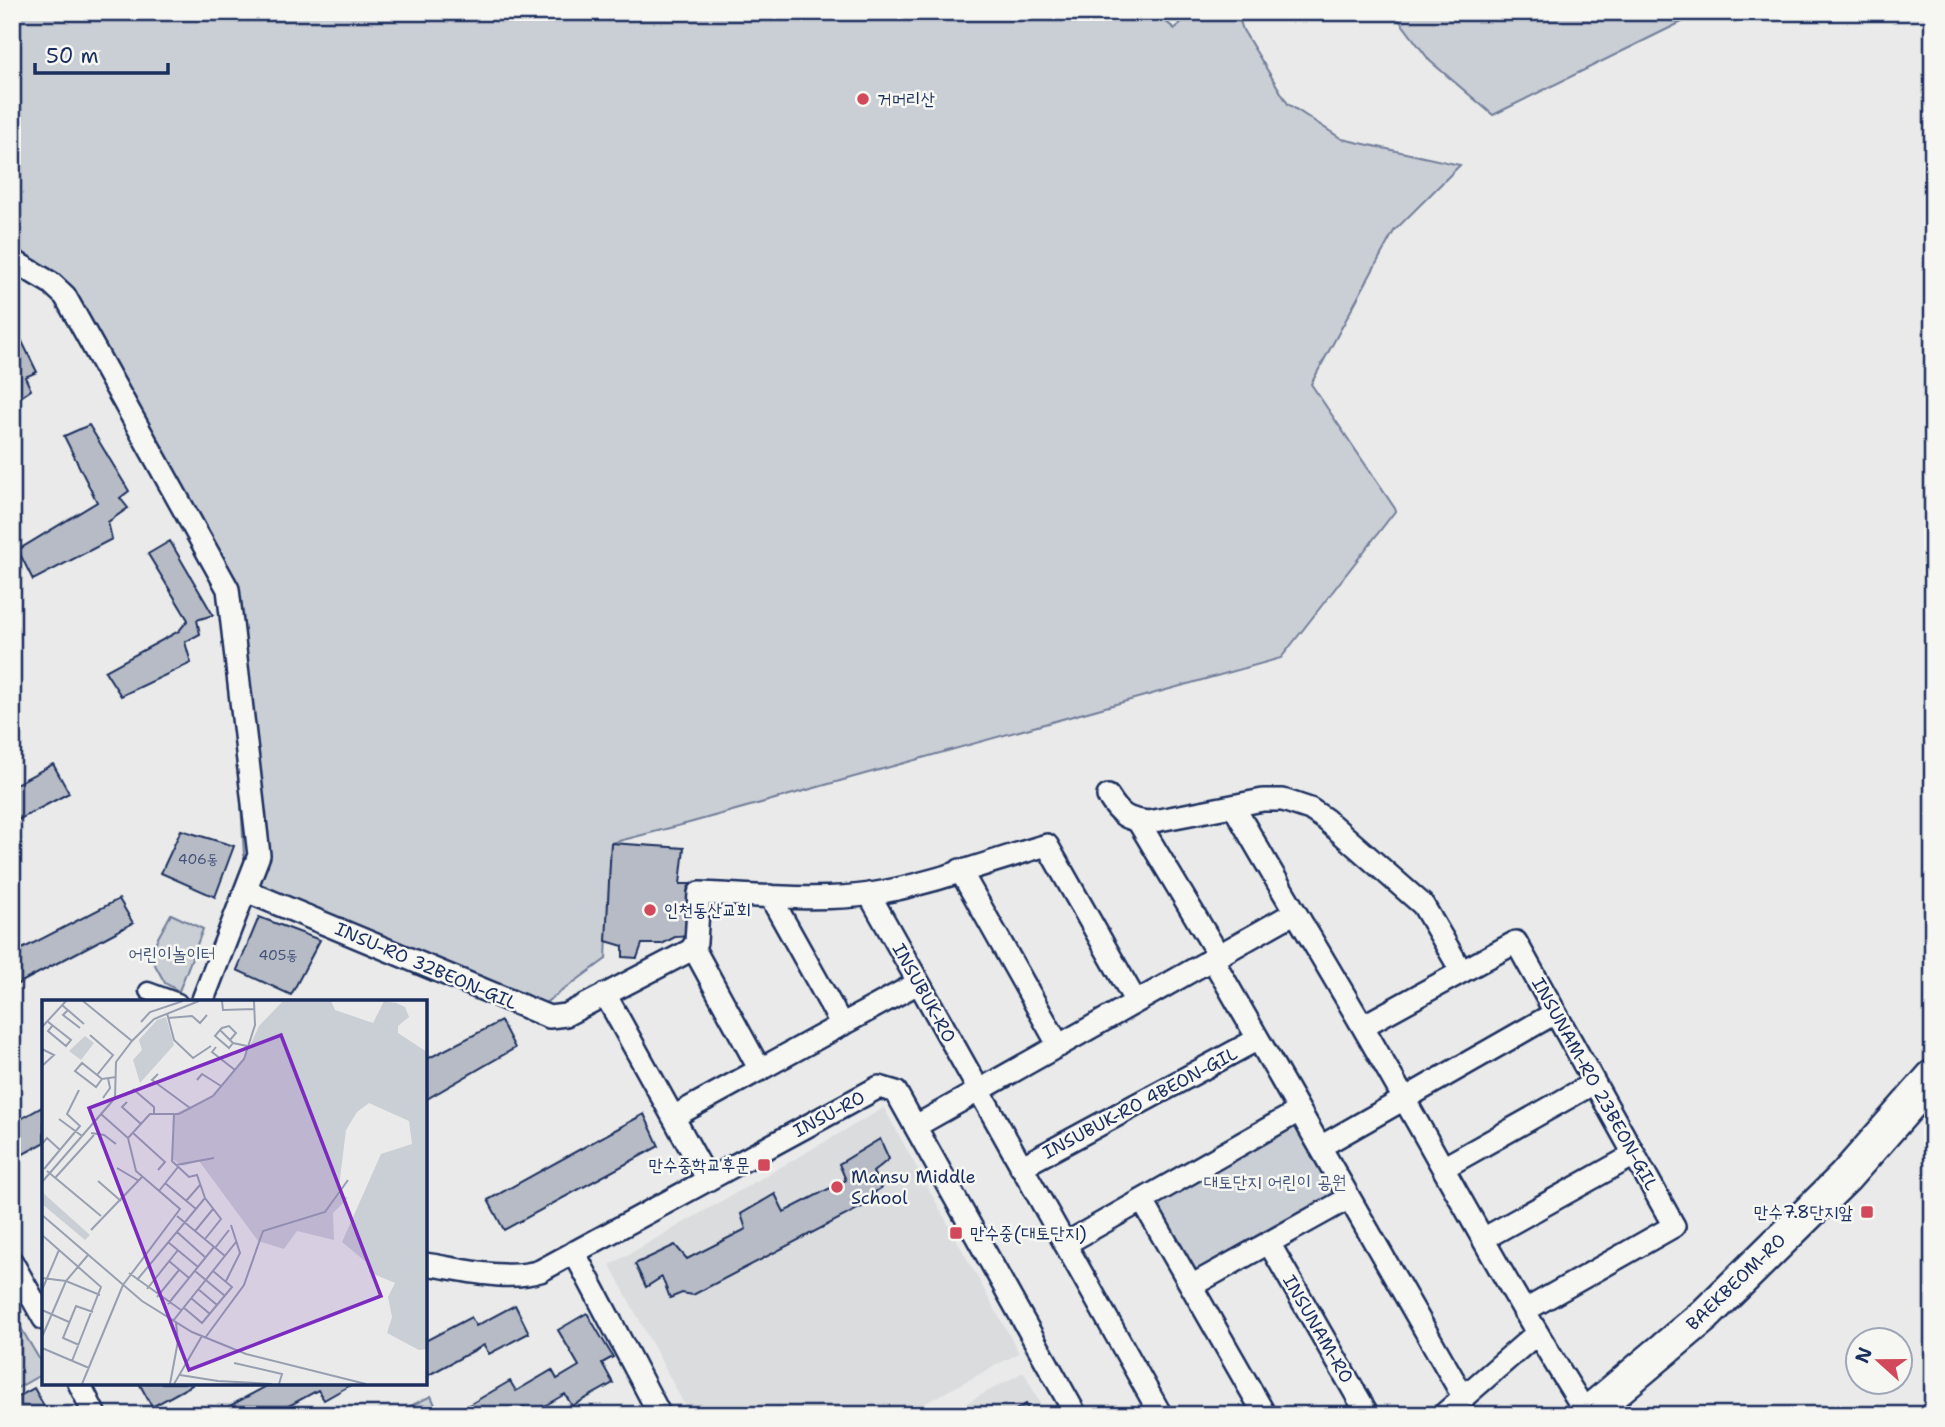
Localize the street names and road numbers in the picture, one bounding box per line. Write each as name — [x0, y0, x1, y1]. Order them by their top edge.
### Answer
street label: INSU-RO 32BEON-GIL — [331, 917, 521, 1015]
street label: INSUBUK-RO — [887, 939, 961, 1047]
street label: INSUNAM-RO 23BEON-GIL — [1526, 973, 1664, 1195]
street label: INSUBUK-RO 4BEON-GIL — [1039, 1041, 1242, 1165]
street label: INSU-RO — [789, 1085, 869, 1143]
street label: BAEKBEOM-RO — [1681, 1228, 1791, 1336]
street label: INSUNAM-RO — [1277, 1270, 1359, 1388]

